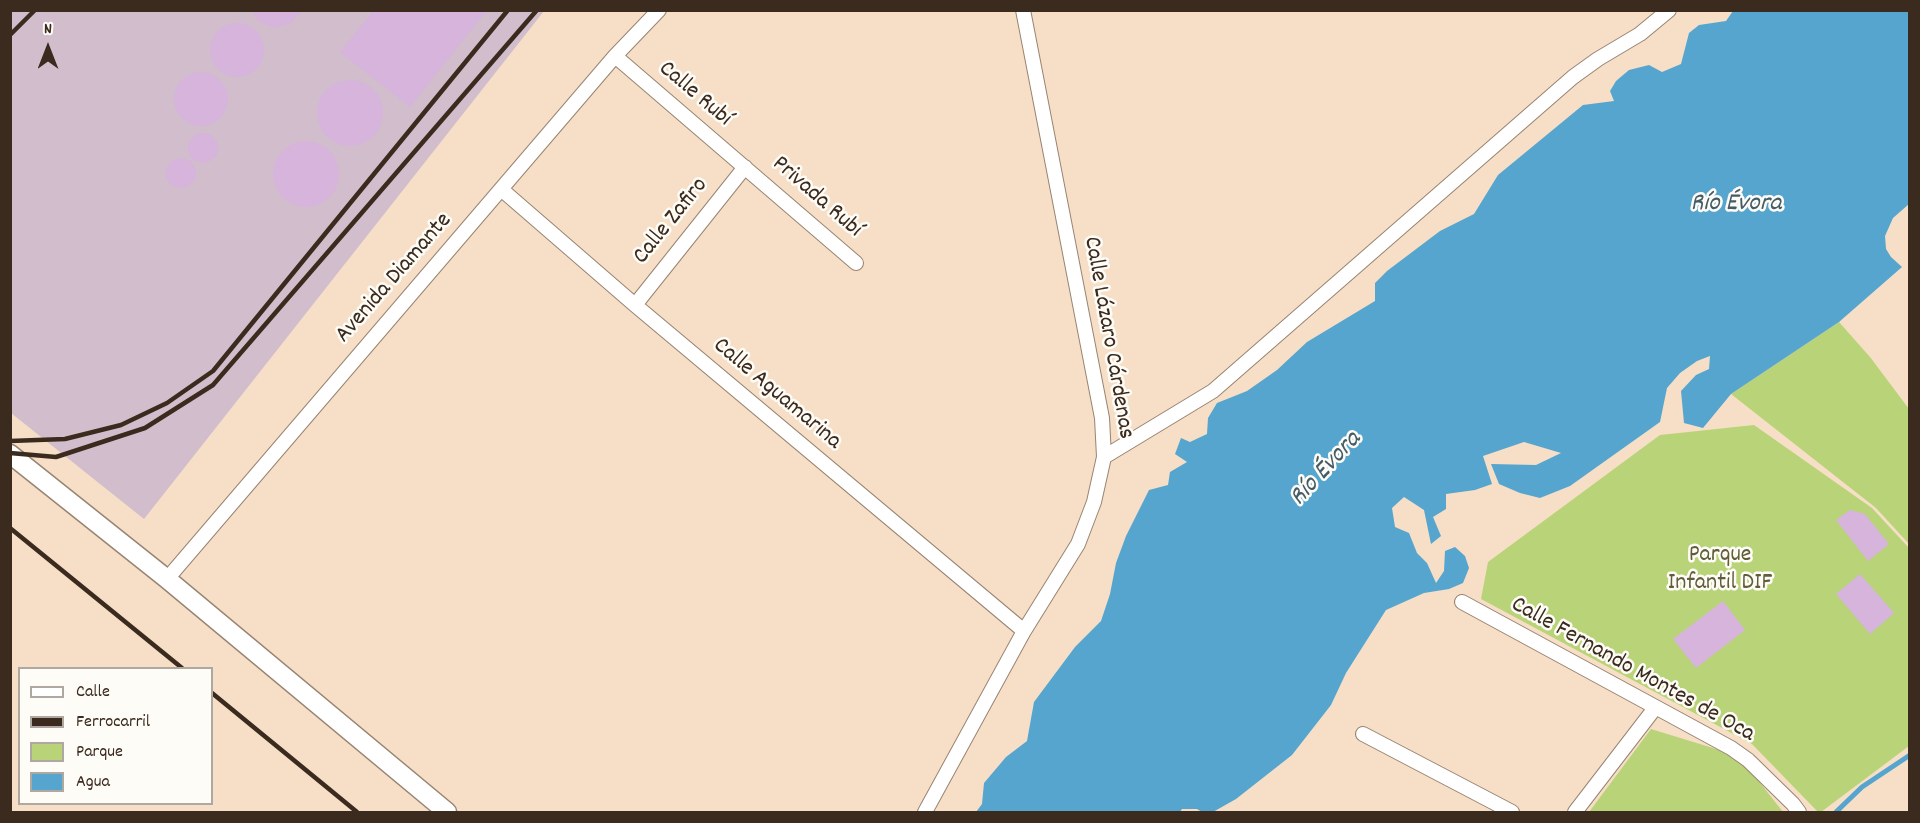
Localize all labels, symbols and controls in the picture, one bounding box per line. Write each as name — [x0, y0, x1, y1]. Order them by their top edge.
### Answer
north arrow — [18, 18, 78, 78]
text: N — [44, 18, 52, 41]
street label: Calle Rubí — [651, 56, 737, 134]
street label: Privada Rubí — [765, 151, 867, 245]
street label: Calle Zafiro — [628, 173, 716, 271]
water label: Río Évora — [1690, 189, 1782, 221]
street label: Avenida Diamante — [331, 208, 459, 350]
street label: Calle Lázaro Cárdenas — [1075, 235, 1139, 441]
street label: Calle Aguamarina — [706, 333, 846, 457]
water label: Río Évora — [1285, 426, 1369, 514]
park label: Parque Infantil DIF — [1668, 543, 1772, 599]
street label: Calle Fernando Montes de Oca — [1505, 592, 1759, 750]
legend — [18, 667, 213, 805]
text: Calle — [76, 680, 110, 705]
text: Ferrocarril — [76, 710, 150, 735]
text: Parque — [76, 740, 123, 765]
text: Agua — [76, 770, 110, 795]

